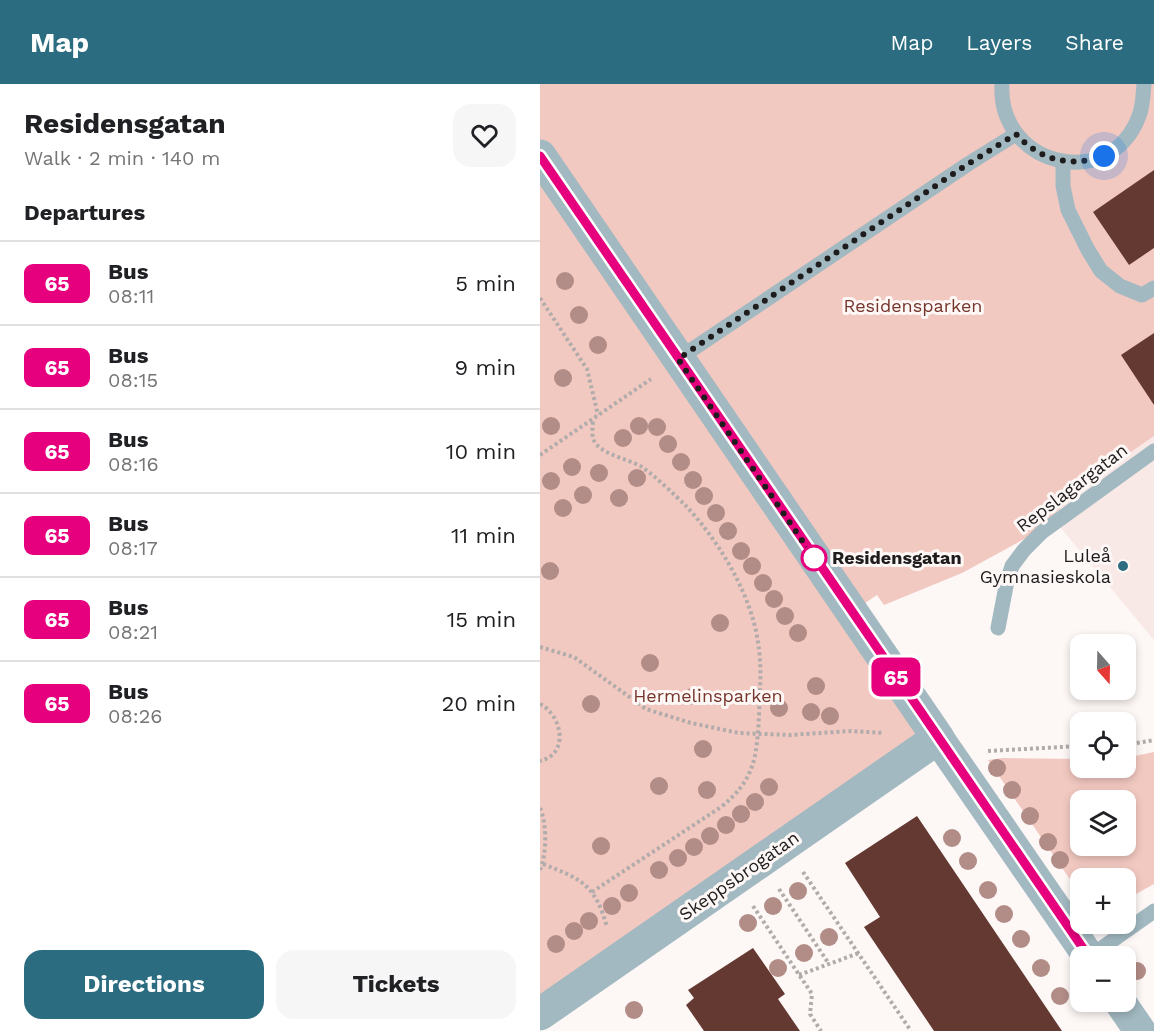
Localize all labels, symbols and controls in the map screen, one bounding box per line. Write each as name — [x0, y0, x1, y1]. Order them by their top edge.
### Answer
text: Map — [30, 26, 89, 59]
text: Map — [890, 30, 933, 55]
text: Layers — [966, 30, 1032, 55]
text: Share — [1065, 30, 1124, 55]
button: heart — [453, 104, 516, 167]
text: Residensgatan — [24, 107, 226, 140]
your location — [1089, 141, 1119, 171]
text: Walk · 2 min · 140 m — [24, 146, 220, 170]
text: Departures — [24, 200, 145, 225]
text: Bus — [108, 259, 148, 284]
text: 65 — [44, 271, 70, 296]
text: 5 min — [455, 271, 516, 296]
text: 08:11 — [108, 284, 154, 308]
park label: Residensparken — [844, 295, 982, 316]
text: Bus — [108, 343, 148, 368]
text: 65 — [44, 355, 70, 380]
text: 9 min — [454, 355, 516, 380]
text: 08:15 — [108, 368, 158, 392]
text: Bus — [108, 427, 148, 452]
text: 65 — [44, 439, 70, 464]
text: 10 min — [446, 439, 516, 464]
street label: Repslagargatan — [1012, 439, 1131, 536]
text: 08:16 — [108, 452, 159, 476]
text: Bus — [108, 511, 148, 536]
text: 65 — [44, 523, 70, 548]
text: 11 min — [451, 523, 516, 548]
text: 08:17 — [108, 536, 158, 560]
marker: Residensgatan — [801, 545, 827, 571]
place label: Luleå Gymnasieskola — [980, 545, 1111, 587]
place label: Residensgatan — [832, 547, 962, 568]
marker: Luleå Gymnasieskola — [1116, 559, 1130, 573]
text: Bus — [108, 595, 148, 620]
text: 65 — [44, 607, 70, 632]
text: 15 min — [447, 607, 516, 632]
text: 08:21 — [108, 620, 158, 644]
north arrow — [1070, 634, 1136, 700]
map controls — [1070, 634, 1136, 1012]
line badge: 65 — [869, 658, 923, 696]
text: 65 — [883, 665, 909, 690]
text: Bus — [108, 679, 148, 704]
park label: Hermelinsparken — [633, 685, 783, 706]
text: 65 — [44, 691, 70, 716]
text: 20 min — [442, 691, 516, 716]
text: 08:26 — [108, 704, 163, 728]
button: locate — [1070, 712, 1136, 778]
button: layers — [1070, 790, 1136, 856]
street label: Skeppsbrogatan — [675, 826, 803, 925]
button: + — [1070, 868, 1136, 934]
button: − — [1070, 946, 1136, 1012]
button: Directions — [24, 950, 264, 1019]
button: Tickets — [276, 950, 516, 1019]

